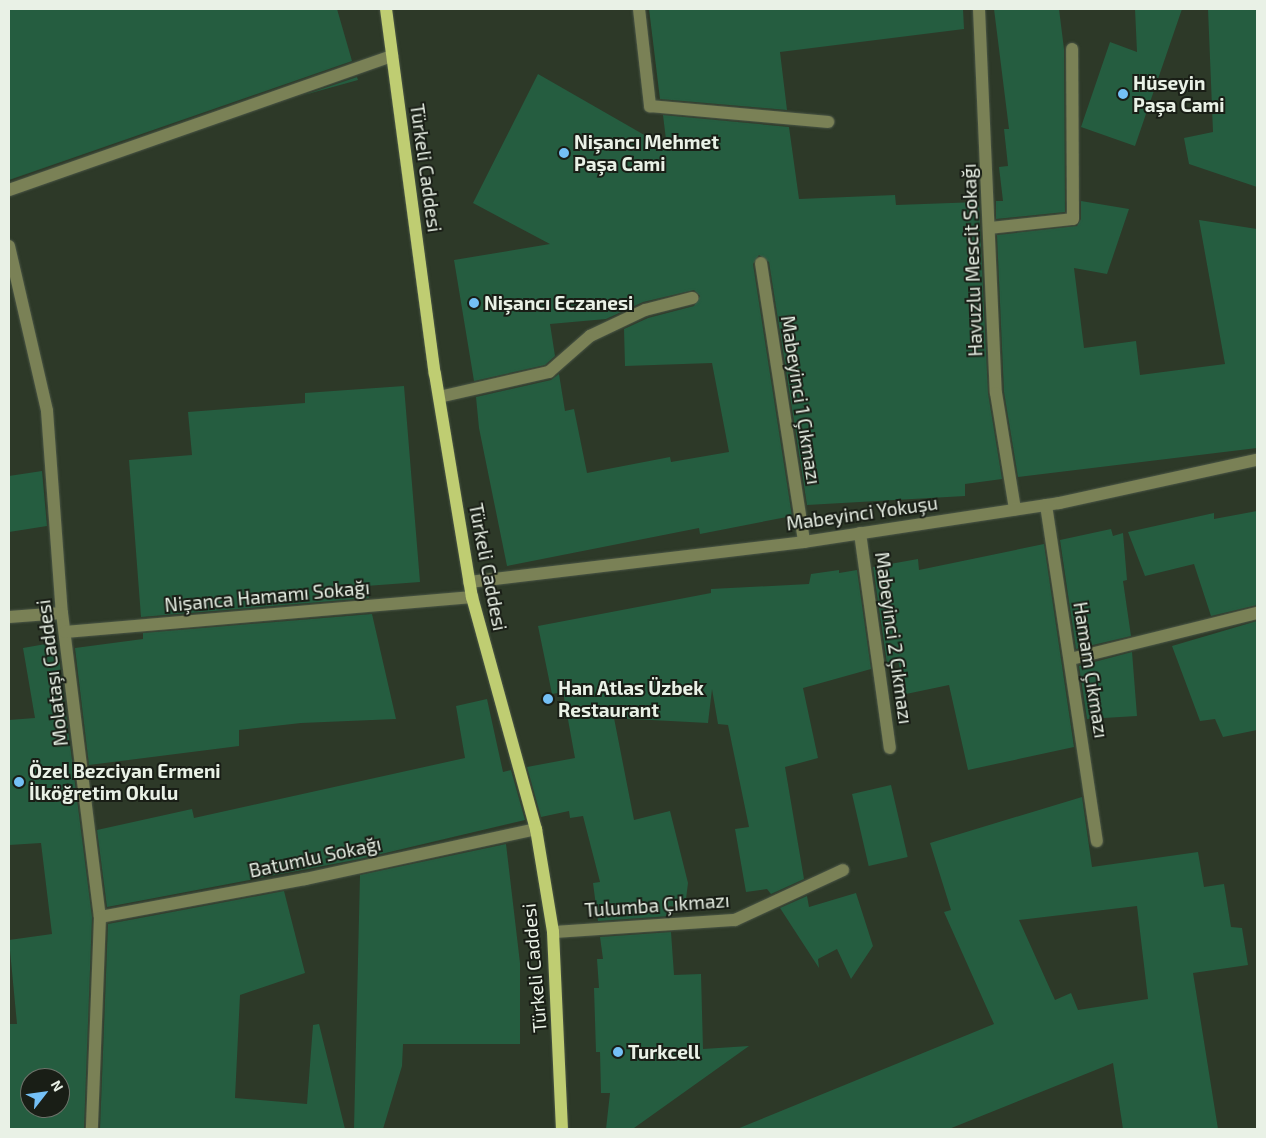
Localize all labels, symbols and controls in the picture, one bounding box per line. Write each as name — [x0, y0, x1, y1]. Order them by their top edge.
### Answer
place label: Hüseyin Paşa Cami — [1133, 72, 1224, 116]
marker: Hüseyin Paşa Cami — [1117, 88, 1129, 100]
street label: Türkeli Caddesi — [406, 102, 446, 234]
place label: Nişancı Mehmet Paşa Cami — [574, 131, 719, 175]
marker: Nişancı Mehmet Paşa Cami — [558, 147, 570, 159]
street label: Havuzlu Mescit Sokağı — [957, 163, 987, 357]
place label: Nişancı Eczanesi — [484, 292, 633, 314]
marker: Nişancı Eczanesi — [468, 297, 480, 309]
street label: Mabeyinci 1 Çıkmazı — [776, 314, 826, 486]
street label: Mabeyinci Yokuşu — [784, 491, 940, 535]
street label: Türkeli Caddesi — [464, 501, 512, 633]
street label: Mabeyinci 2 Çıkmazı — [871, 550, 917, 726]
street label: Nişanca Hamamı Sokağı — [163, 576, 371, 616]
street label: Molataşı Caddesi — [32, 598, 72, 748]
street label: Hamam Çıkmazı — [1069, 600, 1113, 740]
place label: Han Atlas Üzbek Restaurant — [558, 677, 704, 721]
marker: Han Atlas Üzbek Restaurant — [542, 693, 554, 705]
place label: Özel Bezciyan Ermeni İlköğretim Okulu — [29, 760, 221, 804]
marker: Özel Bezciyan Ermeni İlköğretim Okulu — [13, 776, 25, 788]
street label: Batumlu Sokağı — [247, 832, 383, 882]
street label: Tulumba Çıkmazı — [584, 889, 730, 921]
street label: Türkeli Caddesi — [517, 902, 551, 1034]
place label: Turkcell — [628, 1041, 700, 1063]
marker: Turkcell — [612, 1046, 624, 1058]
north arrow — [20, 1068, 70, 1118]
text: N — [48, 1077, 67, 1094]

